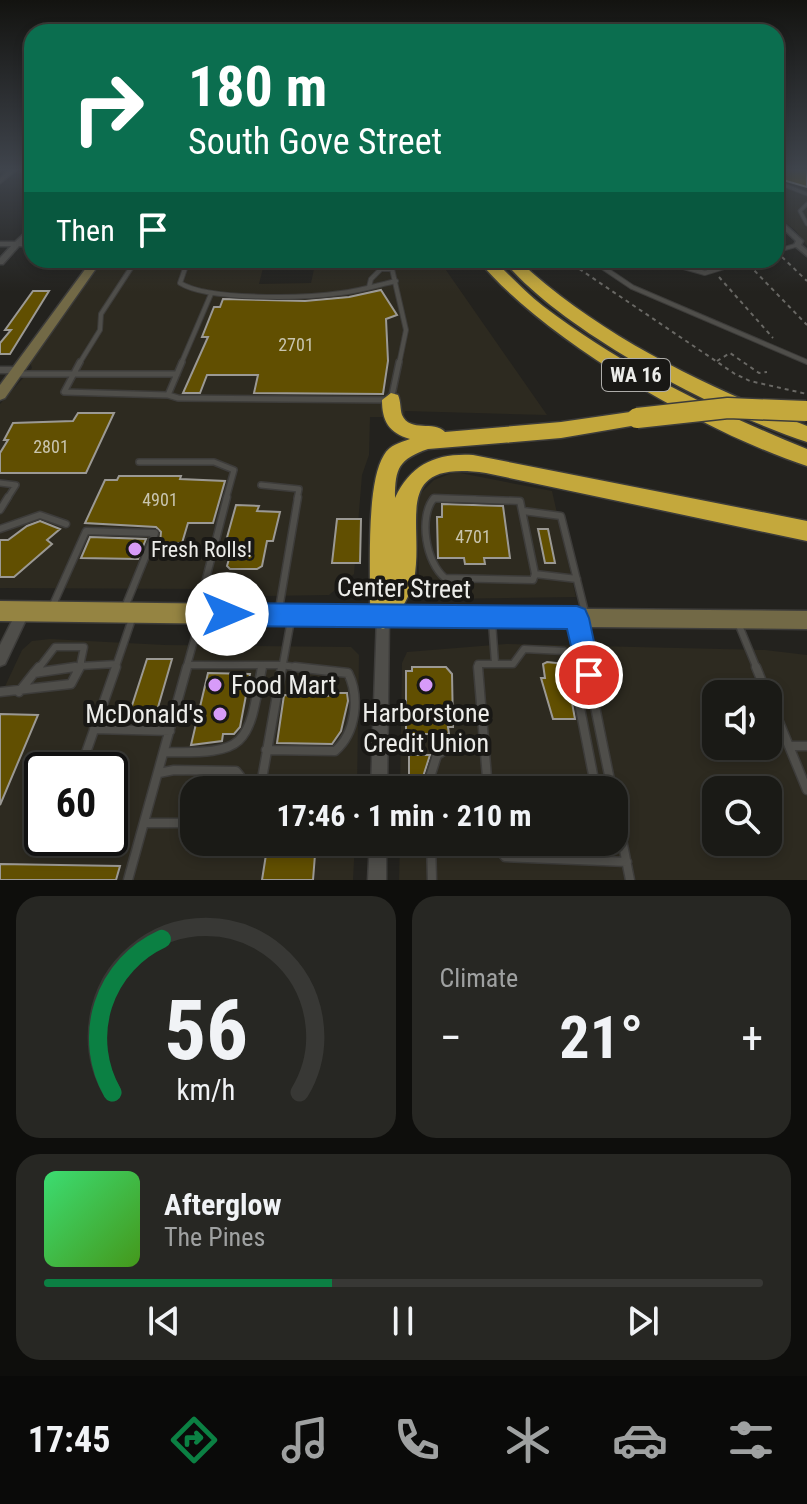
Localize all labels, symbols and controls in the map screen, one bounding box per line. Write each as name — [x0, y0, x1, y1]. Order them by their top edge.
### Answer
text: 180 m — [188, 54, 327, 120]
icon: right — [56, 56, 160, 160]
text: South Gove Street — [188, 121, 442, 163]
icon: arrive — [131, 208, 175, 252]
text: Then — [56, 213, 115, 248]
house number: 2701 — [278, 334, 314, 355]
road number: WA 16 — [602, 359, 670, 391]
house number: 2801 — [33, 436, 69, 457]
house number: 4901 — [142, 489, 178, 510]
house number: 4701 — [455, 526, 491, 547]
place label: Fresh Rolls! — [151, 537, 252, 562]
marker: Fresh Rolls! — [126, 540, 144, 558]
position arrow — [185, 572, 269, 656]
street label: Center Street — [337, 572, 471, 604]
pin — [555, 641, 623, 709]
icon: arrive — [567, 653, 611, 697]
place label: Food Mart — [231, 670, 337, 700]
marker: Food Mart — [206, 676, 224, 694]
marker: Harborstone Credit Union — [417, 676, 435, 694]
map controls — [702, 680, 782, 856]
button: sound — [702, 680, 782, 760]
place label: Harborstone Credit Union — [362, 698, 490, 758]
place label: McDonald's — [85, 699, 204, 729]
marker: McDonald's — [211, 705, 229, 723]
speed limit sign: 60 — [24, 752, 128, 856]
button: search — [702, 776, 782, 856]
text: 17:46 · 1 min · 210 m — [277, 798, 531, 833]
text: Climate — [440, 963, 518, 993]
text: 56 — [164, 982, 248, 1079]
text: 21° — [559, 1002, 643, 1073]
text: − — [440, 1012, 462, 1064]
text: + — [741, 1012, 763, 1064]
text: km/h — [176, 1073, 235, 1107]
text: Afterglow — [164, 1187, 282, 1222]
text: The Pines — [164, 1222, 265, 1252]
icon: previous — [142, 1299, 186, 1343]
icon: pause — [381, 1299, 425, 1343]
icon: next — [621, 1299, 665, 1343]
icon: directions — [166, 1412, 222, 1468]
icon: music — [277, 1412, 333, 1468]
icon: phone — [389, 1412, 445, 1468]
icon: climate — [500, 1412, 556, 1468]
icon: car — [612, 1412, 668, 1468]
icon: filters — [723, 1412, 779, 1468]
text: 17:45 — [28, 1419, 110, 1461]

